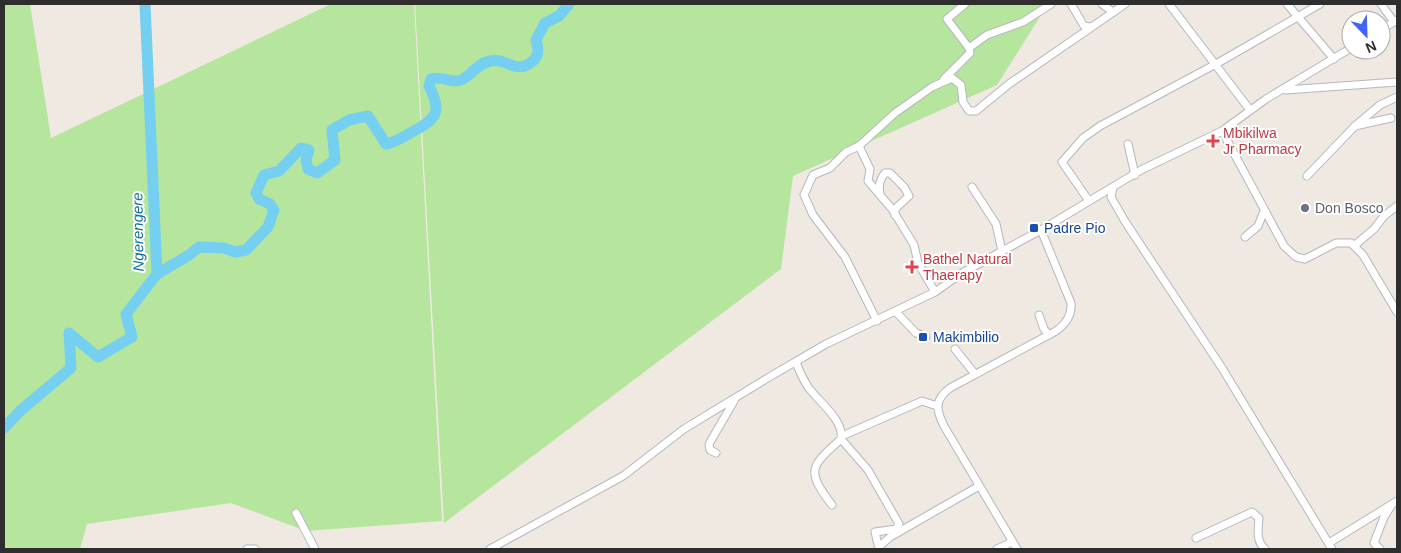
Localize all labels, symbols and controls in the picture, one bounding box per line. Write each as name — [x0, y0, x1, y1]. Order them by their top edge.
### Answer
north arrow — [1341, 10, 1391, 60]
text: N — [1363, 38, 1379, 56]
place label: Mbikilwa Jr Pharmacy — [1223, 125, 1302, 157]
marker: Mbikilwa Jr Pharmacy — [1207, 135, 1219, 147]
water label: Ngerengere — [128, 192, 147, 272]
place label: Don Bosco — [1315, 200, 1384, 216]
marker: Don Bosco — [1299, 202, 1311, 214]
place label: Padre Pio — [1044, 220, 1106, 236]
marker: Padre Pio — [1028, 222, 1040, 234]
place label: Bathel Natural Thaerapy — [923, 251, 1012, 283]
marker: Bathel Natural Thaerapy — [905, 260, 919, 274]
place label: Makimbilio — [933, 329, 999, 345]
marker: Makimbilio — [917, 331, 929, 343]

